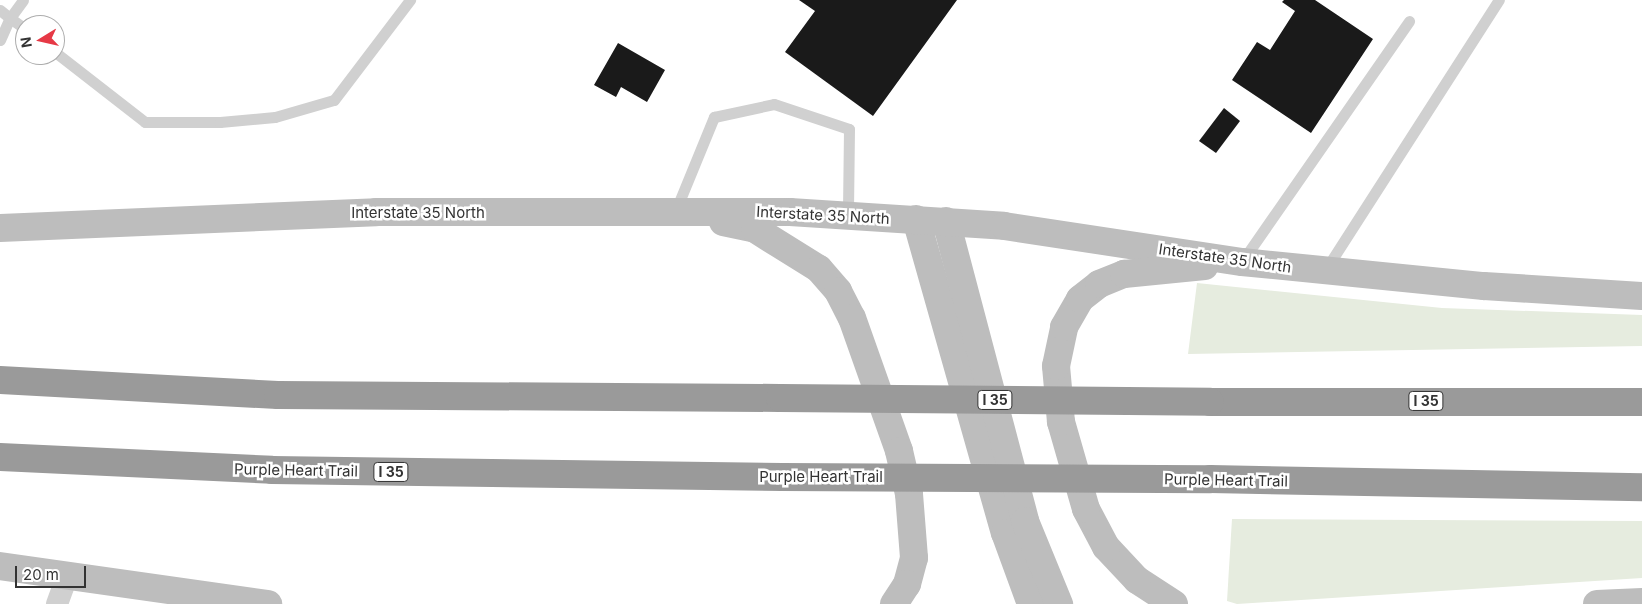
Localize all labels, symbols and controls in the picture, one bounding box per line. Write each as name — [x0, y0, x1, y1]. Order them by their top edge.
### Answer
north arrow — [15, 15, 65, 65]
text: N — [16, 36, 35, 49]
street label: Interstate 35 North — [756, 203, 890, 227]
street label: Interstate 35 North — [351, 204, 485, 222]
street label: Interstate 35 North — [1158, 240, 1292, 276]
road number: I 35 — [976, 388, 1014, 412]
road number: I 35 — [1407, 390, 1445, 412]
street label: Purple Heart Trail — [234, 460, 358, 480]
road number: I 35 — [372, 461, 410, 484]
street label: Purple Heart Trail — [759, 468, 883, 486]
street label: Purple Heart Trail — [1164, 470, 1288, 490]
scale bar — [18, 556, 89, 588]
text: 20 m — [23, 565, 59, 584]

